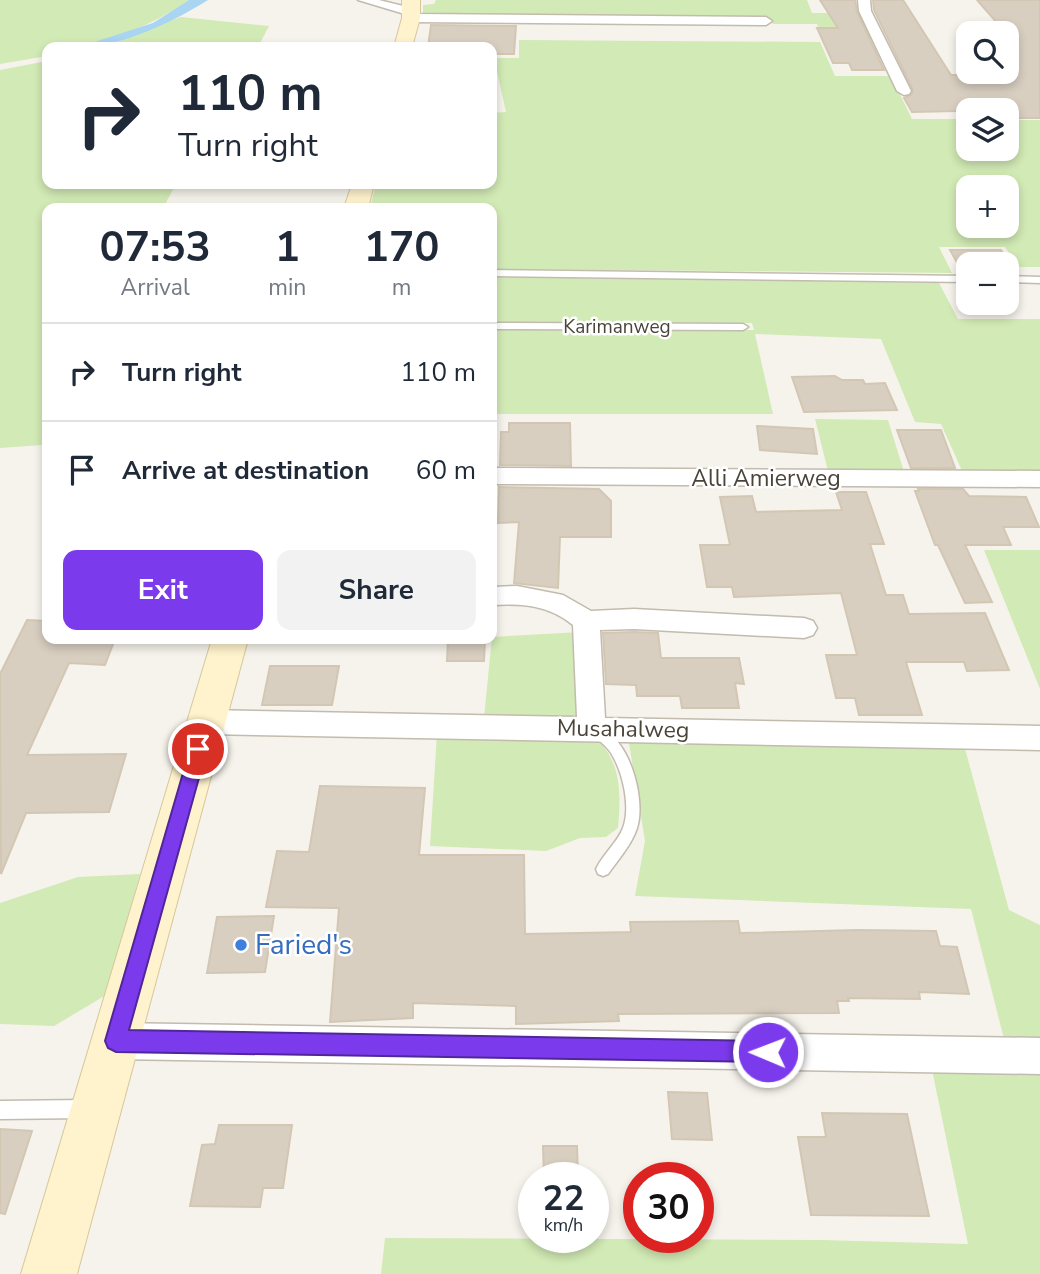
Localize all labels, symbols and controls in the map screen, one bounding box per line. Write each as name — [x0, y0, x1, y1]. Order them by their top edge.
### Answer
map controls — [956, 21, 1019, 315]
button: search — [956, 21, 1019, 84]
text: 110 m — [178, 60, 322, 127]
icon: right — [63, 70, 154, 161]
button: layers — [956, 98, 1019, 161]
text: Turn right — [178, 124, 318, 167]
button: + — [956, 175, 1019, 238]
text: 07:53 — [100, 219, 211, 276]
text: 1 — [275, 219, 300, 276]
text: 170 — [364, 219, 439, 276]
button: − — [956, 252, 1019, 315]
text: Arrival — [121, 272, 190, 303]
text: min — [268, 272, 306, 303]
text: m — [392, 272, 412, 303]
street label: Karimanweg — [563, 314, 671, 340]
icon: right — [63, 353, 101, 391]
text: Turn right — [122, 355, 241, 390]
text: 110 m — [400, 355, 476, 390]
icon: arrive — [63, 451, 101, 489]
text: Arrive at destination — [122, 453, 369, 488]
text: 60 m — [416, 453, 476, 488]
street label: Alli Amierweg — [691, 463, 841, 494]
button: Exit — [63, 550, 263, 630]
button: Share — [277, 550, 476, 630]
street label: Musahalweg — [556, 712, 690, 746]
pin — [168, 719, 228, 779]
icon: arrive — [179, 730, 217, 768]
place label: Faried's — [255, 926, 352, 964]
marker: Faried's — [233, 937, 249, 953]
position arrow — [731, 1015, 805, 1089]
speed limit sign: 30 — [623, 1162, 714, 1253]
text: 22 — [542, 1175, 585, 1222]
text: km/h — [544, 1213, 583, 1237]

